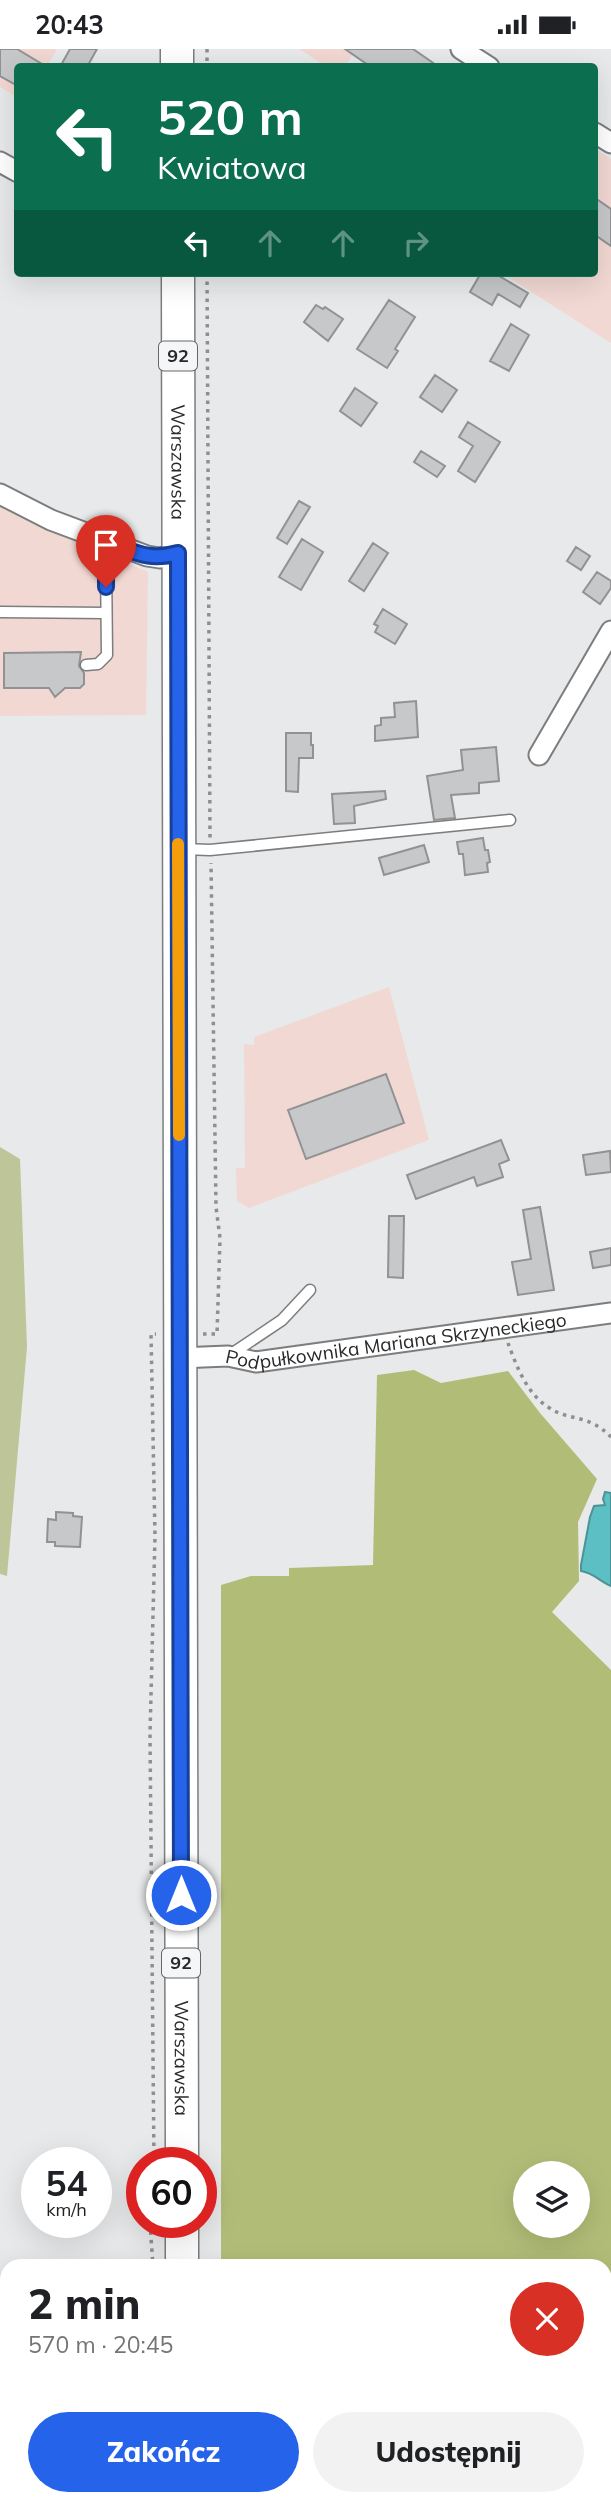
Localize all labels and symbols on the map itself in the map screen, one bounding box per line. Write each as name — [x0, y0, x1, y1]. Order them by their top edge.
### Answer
road number: 92 — [159, 341, 197, 370]
street label: Warszawska — [166, 404, 191, 520]
pin — [76, 515, 136, 587]
street label: Podpułkownika Mariana Skrzyneckiego — [223, 1307, 568, 1374]
position arrow — [144, 1858, 218, 1932]
road number: 92 — [162, 1949, 200, 1977]
street label: Warszawska — [170, 2000, 194, 2116]
speed limit sign: 60 — [126, 2147, 217, 2238]

